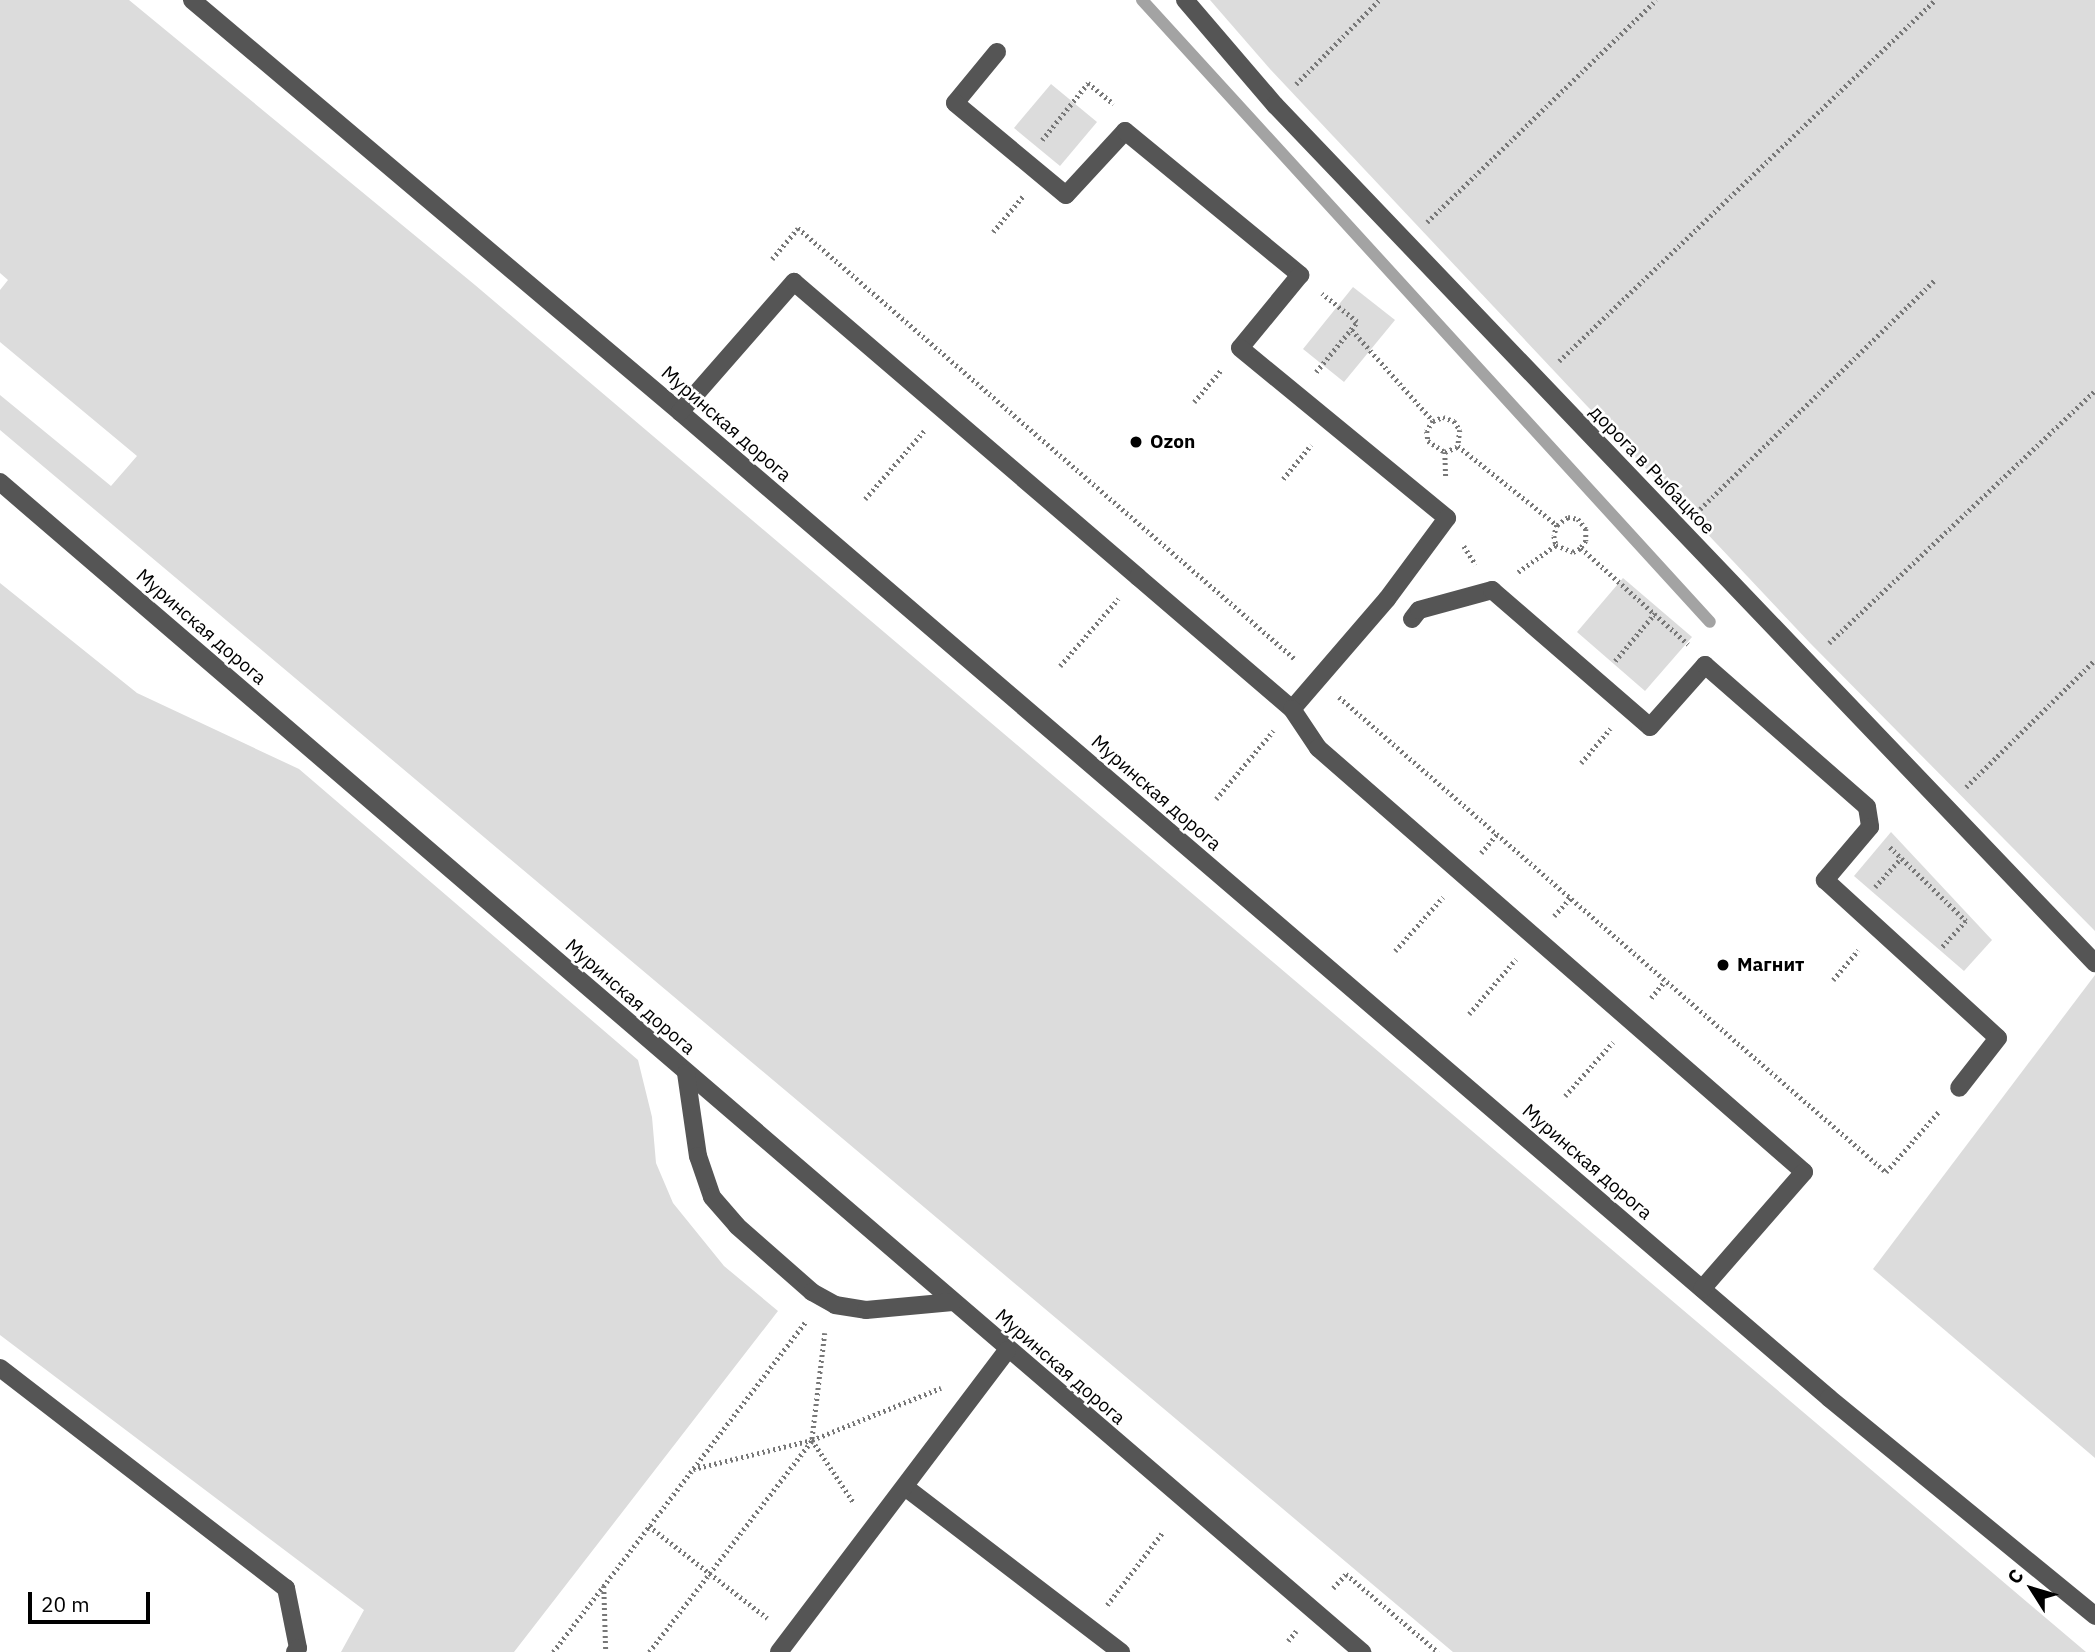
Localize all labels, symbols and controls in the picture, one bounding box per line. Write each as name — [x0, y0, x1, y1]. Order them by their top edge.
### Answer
street label: Муринская дорога — [656, 361, 796, 487]
street label: дорога в Рыбацкое — [1585, 401, 1719, 539]
place label: Ozon — [1150, 431, 1195, 453]
marker: Ozon — [1128, 434, 1144, 450]
street label: Муринская дорога — [131, 564, 271, 690]
street label: Муринская дорога — [1086, 730, 1226, 856]
street label: Муринская дорога — [560, 934, 700, 1060]
place label: Магнит — [1737, 954, 1804, 976]
marker: Магнит — [1715, 957, 1731, 973]
street label: Муринская дорога — [1517, 1099, 1657, 1225]
street label: Муринская дорога — [990, 1304, 1130, 1430]
north arrow — [1997, 1554, 2067, 1624]
text: С — [2002, 1564, 2029, 1589]
scale bar — [32, 1578, 154, 1622]
text: 20 m — [41, 1590, 90, 1618]

